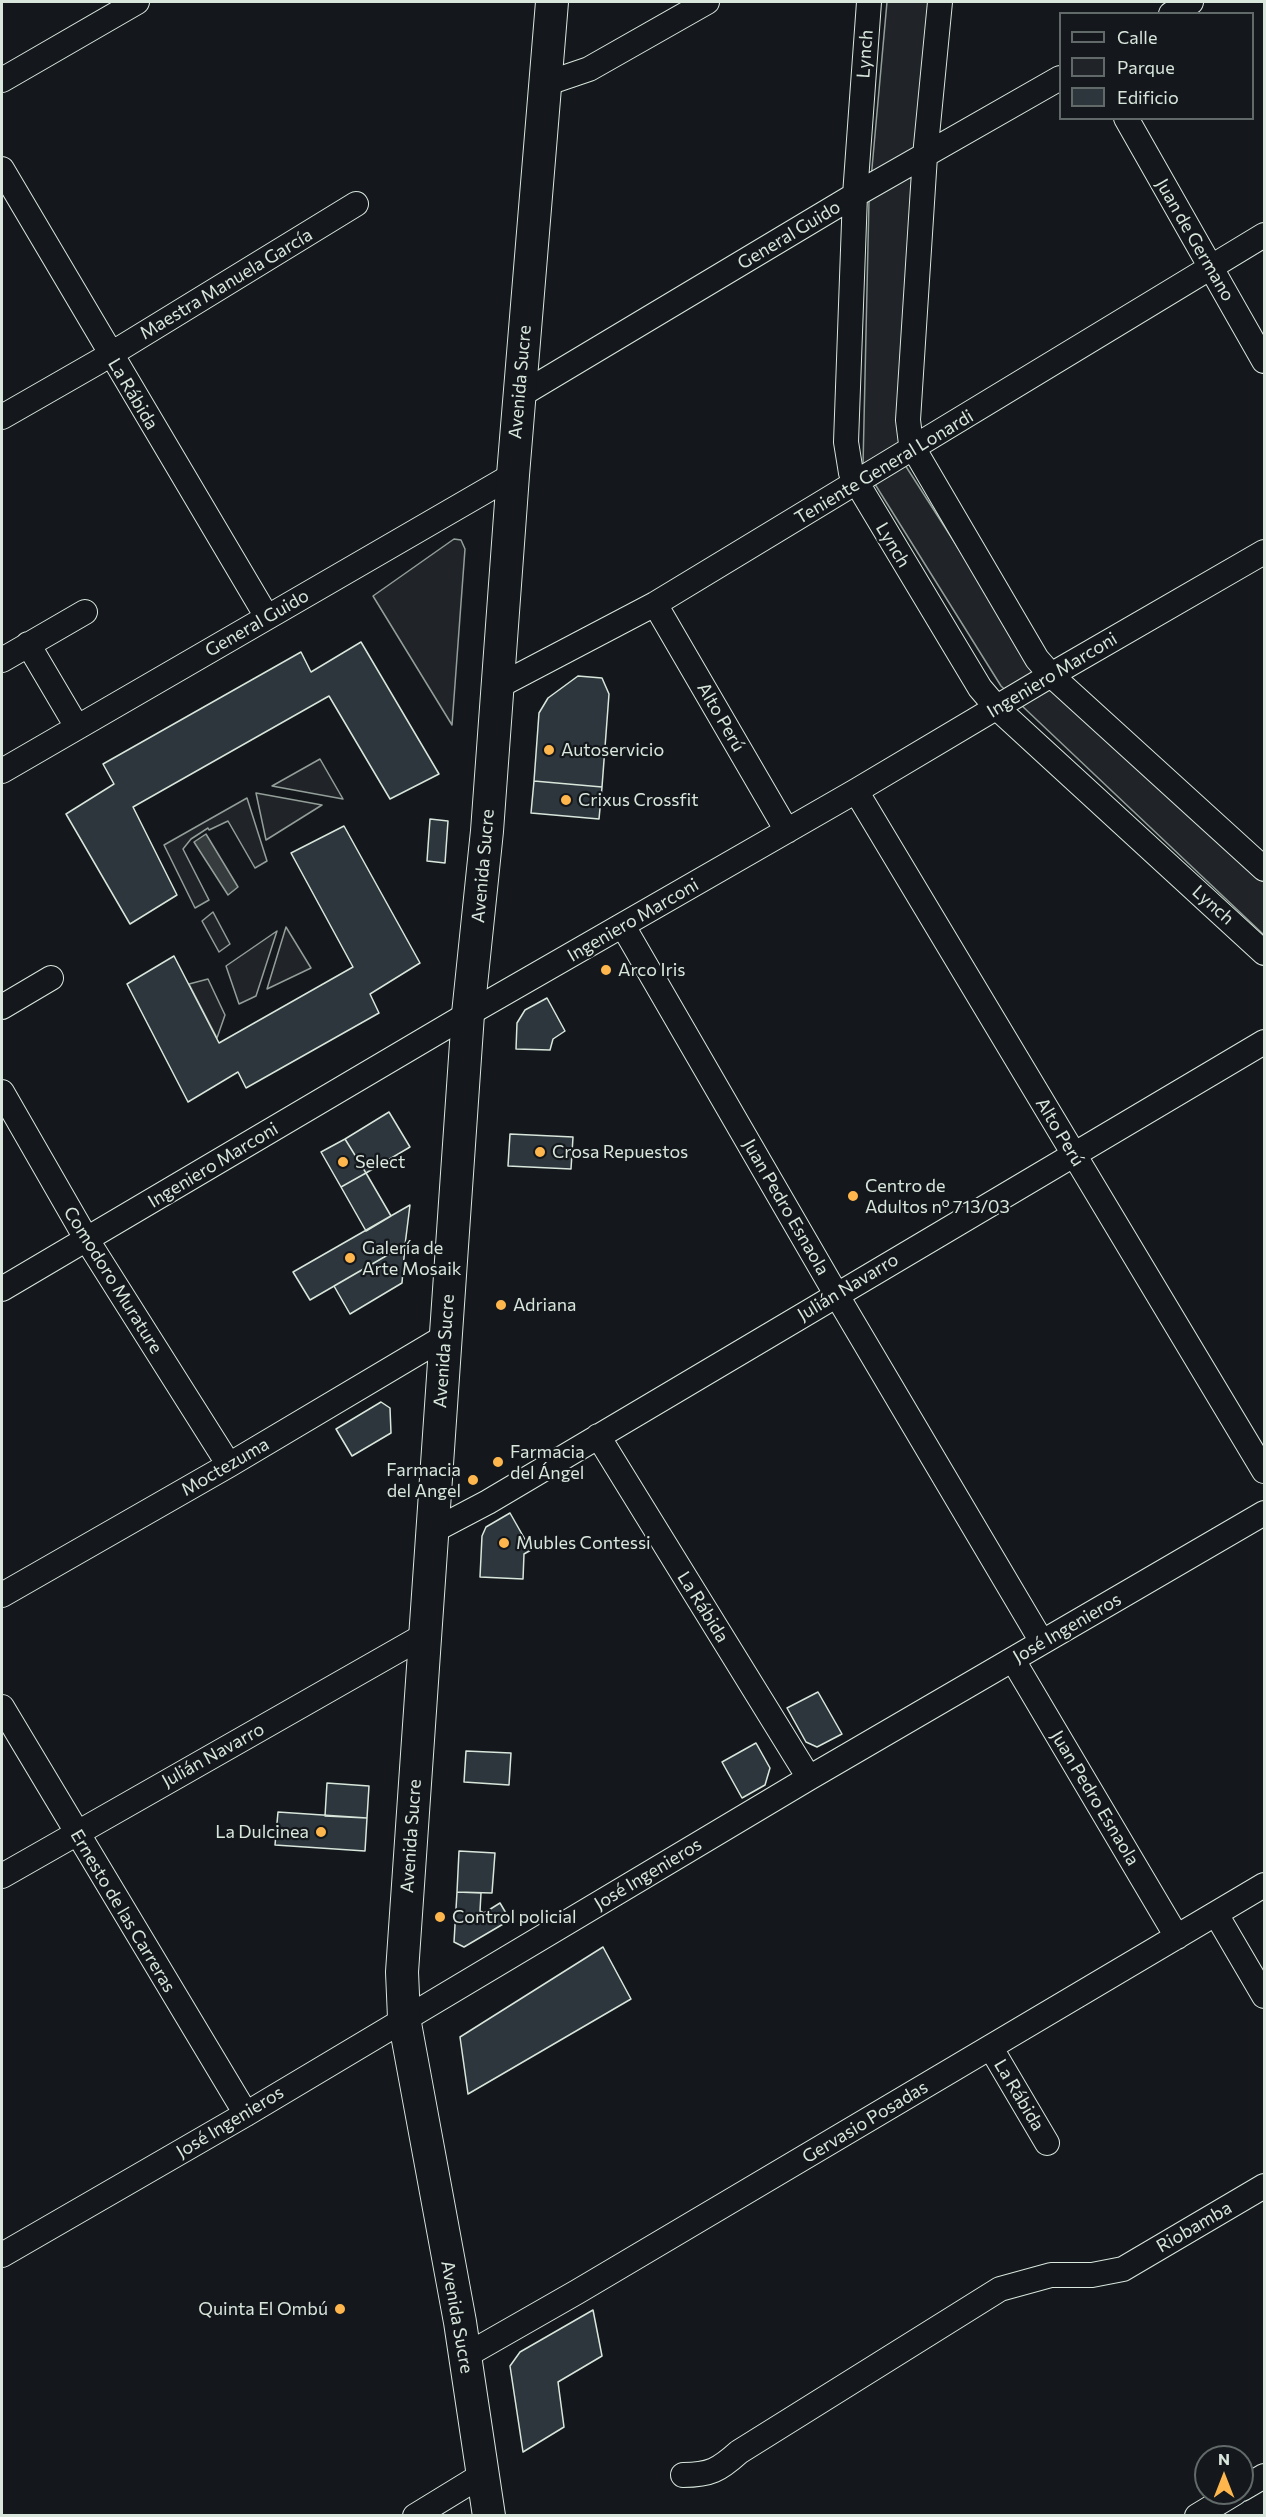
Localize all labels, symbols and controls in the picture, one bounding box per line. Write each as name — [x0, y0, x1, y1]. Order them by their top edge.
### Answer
legend — [1059, 12, 1254, 120]
text: Calle — [1117, 26, 1157, 48]
street label: Lynch — [853, 29, 877, 79]
text: Parque — [1117, 56, 1175, 78]
text: Edificio — [1117, 86, 1179, 108]
street label: Juan de Germano — [1151, 175, 1239, 305]
street label: General Guido — [734, 196, 844, 274]
street label: Maestra Manuela García — [136, 224, 316, 344]
street label: Avenida Sucre — [504, 324, 536, 440]
street label: La Rábida — [103, 354, 163, 434]
street label: Teniente General Lonardi — [791, 405, 977, 529]
street label: Lynch — [871, 519, 915, 571]
street label: General Guido — [201, 585, 313, 661]
street label: Ingeniero Marconi — [983, 628, 1121, 722]
street label: Alto Perú — [693, 679, 749, 755]
place label: Autoservicio — [561, 739, 664, 761]
marker: Autoservicio — [542, 743, 556, 757]
place label: Crixus Crossfit — [578, 789, 699, 811]
marker: Crixus Crossfit — [559, 793, 573, 807]
street label: Avenida Sucre — [467, 808, 499, 924]
street label: Ingeniero Marconi — [564, 874, 702, 966]
street label: Lynch — [1188, 881, 1238, 929]
place label: Arco Iris — [618, 959, 685, 981]
marker: Arco Iris — [599, 963, 613, 977]
street label: Alto Perú — [1031, 1094, 1089, 1170]
street label: Ingeniero Marconi — [144, 1118, 282, 1212]
street label: Juan Pedro Esnaola — [738, 1135, 834, 1279]
place label: Crosa Repuestos — [552, 1141, 688, 1163]
marker: Crosa Repuestos — [533, 1145, 547, 1159]
place label: Select — [355, 1151, 405, 1173]
marker: Select — [336, 1155, 350, 1169]
place label: Centro de Adultos nº 713/03 — [865, 1175, 1010, 1218]
marker: Centro de Adultos nº 713/03 — [846, 1189, 860, 1203]
street label: Comodoro Murature — [59, 1203, 167, 1357]
place label: Galería de Arte Mosaik — [362, 1237, 462, 1280]
street label: Julián Navarro — [794, 1248, 902, 1326]
marker: Galería de Arte Mosaik — [343, 1251, 357, 1265]
street label: Avenida Sucre — [429, 1293, 459, 1409]
place label: Adriana — [513, 1294, 576, 1316]
marker: Adriana — [494, 1298, 508, 1312]
street label: Moctezuma — [177, 1433, 273, 1501]
place label: Farmacia del Ángel — [510, 1441, 585, 1484]
marker: Farmacia del Ángel — [491, 1455, 505, 1469]
place label: Farmacia del Angel — [386, 1459, 461, 1502]
marker: Farmacia del Angel — [466, 1473, 480, 1487]
place label: Mubles Contessi — [516, 1532, 651, 1554]
marker: Mubles Contessi — [497, 1536, 511, 1550]
street label: La Rábida — [673, 1568, 733, 1646]
street label: José Ingenieros — [1009, 1588, 1125, 1668]
street label: Julián Navarro — [158, 1718, 268, 1792]
street label: Juan Pedro Esnaola — [1046, 1727, 1144, 1869]
street label: Avenida Sucre — [396, 1778, 426, 1894]
place label: La Dulcinea — [215, 1821, 309, 1843]
marker: La Dulcinea — [314, 1825, 328, 1839]
street label: Ernesto de las Carreras — [66, 1826, 180, 1996]
street label: José Ingenieros — [590, 1833, 706, 1915]
place label: Control policial — [452, 1906, 577, 1928]
marker: Control policial — [433, 1910, 447, 1924]
street label: La Rábida — [989, 2055, 1049, 2135]
street label: Gervasio Posadas — [798, 2076, 932, 2168]
street label: José Ingenieros — [172, 2081, 288, 2163]
street label: Riobamba — [1153, 2197, 1235, 2257]
street label: Avenida Sucre — [436, 2259, 478, 2375]
place label: Quinta El Ombú — [198, 2298, 328, 2320]
marker: Quinta El Ombú — [333, 2302, 347, 2316]
north arrow — [1194, 2445, 1254, 2505]
text: N — [1218, 2449, 1230, 2468]

